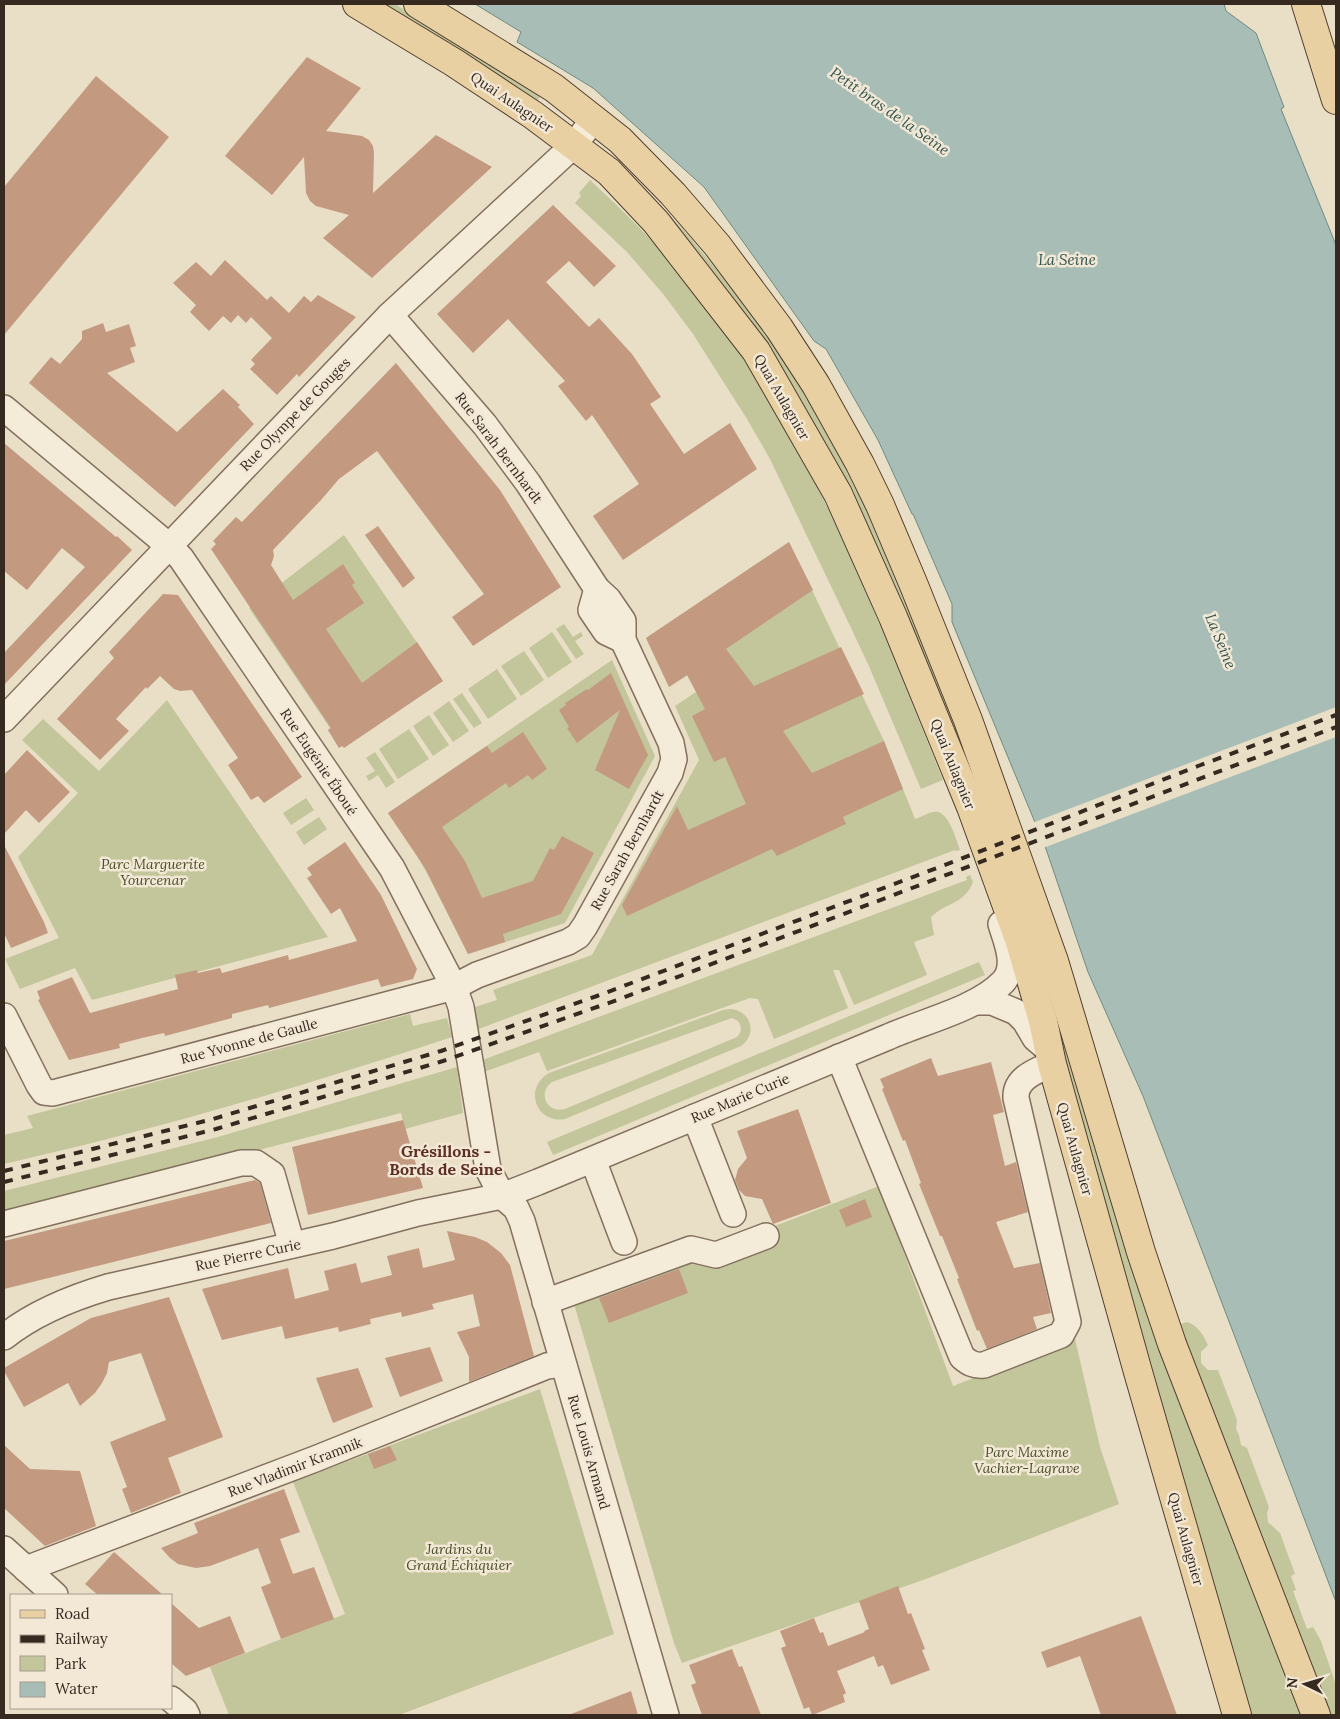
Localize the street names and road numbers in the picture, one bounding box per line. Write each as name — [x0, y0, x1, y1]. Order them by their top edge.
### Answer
street label: Quai Aulagnier — [467, 68, 557, 136]
street label: Quai Aulagnier — [750, 351, 814, 443]
street label: Rue Olympe de Gouges — [236, 353, 354, 475]
street label: Rue Sarah Bernhardt — [451, 389, 547, 508]
street label: Rue Eugénie Éboué — [276, 705, 362, 819]
street label: Quai Aulagnier — [927, 716, 979, 812]
street label: Rue Sarah Bernhardt — [586, 786, 668, 913]
street label: Rue Yvonne de Gaulle — [178, 1014, 320, 1068]
street label: Rue Marie Curie — [688, 1069, 792, 1127]
street label: Quai Aulagnier — [1053, 1100, 1097, 1198]
street label: Rue Pierre Curie — [194, 1235, 303, 1275]
street label: Rue Louis Armand — [564, 1393, 614, 1511]
street label: Rue Vladimir Kramnik — [225, 1433, 365, 1501]
street label: Quai Aulagnier — [1164, 1490, 1208, 1588]

